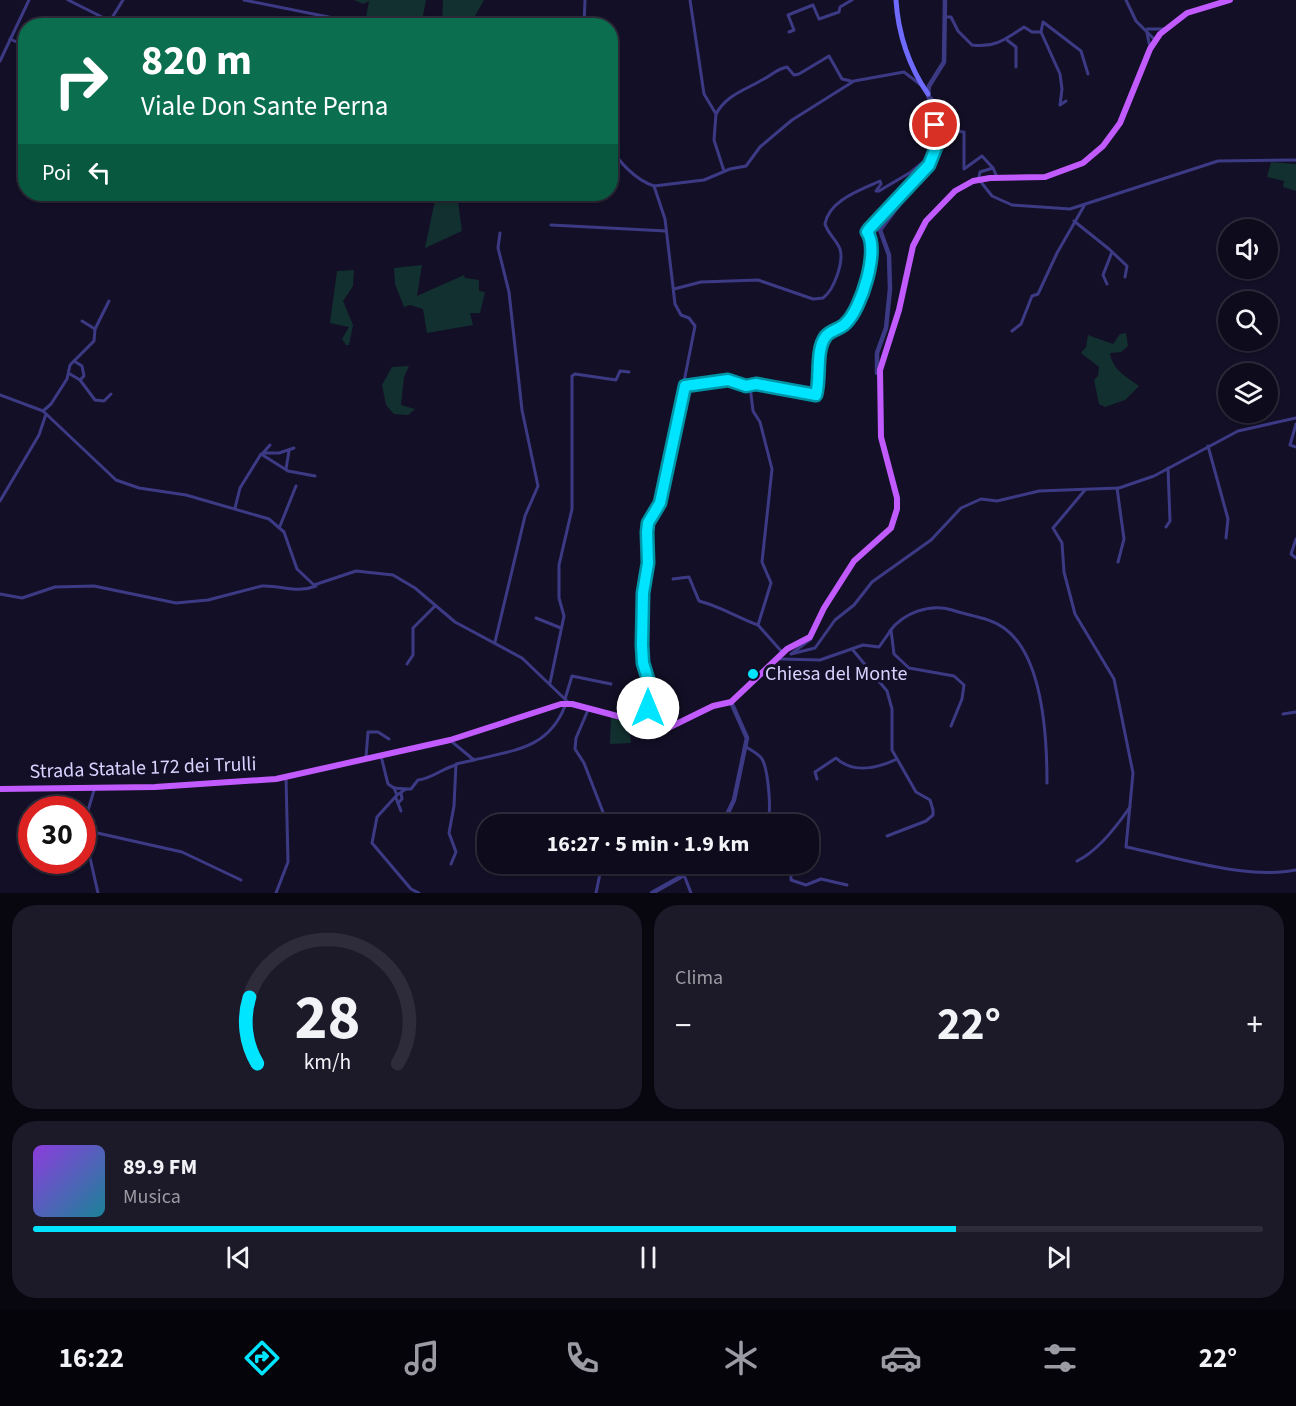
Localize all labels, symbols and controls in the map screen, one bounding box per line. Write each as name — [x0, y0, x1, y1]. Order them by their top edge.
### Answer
text: 820 m — [141, 31, 252, 91]
icon: right — [42, 42, 120, 120]
text: Viale Don Sante Perna — [141, 87, 388, 126]
pin — [909, 99, 960, 150]
icon: arrive — [918, 108, 951, 141]
icon: left — [83, 156, 116, 189]
text: Poi — [42, 157, 71, 189]
map controls — [1218, 219, 1278, 423]
button: sound — [1218, 219, 1278, 279]
button: search — [1218, 291, 1278, 351]
button: layers — [1218, 363, 1278, 423]
place label: Chiesa del Monte — [765, 660, 908, 688]
marker: Chiesa del Monte — [746, 667, 760, 681]
position arrow — [616, 676, 680, 740]
street label: Strada Statale 172 dei Trulli — [29, 750, 257, 786]
speed limit sign: 30 — [18, 796, 96, 874]
text: 16:27 · 5 min · 1.9 km — [547, 828, 749, 860]
text: Clima — [675, 964, 723, 992]
text: 28 — [294, 974, 360, 1063]
text: 22° — [937, 993, 1001, 1057]
text: − — [675, 1002, 691, 1049]
text: + — [1247, 1002, 1263, 1049]
text: km/h — [303, 1047, 351, 1078]
text: 89.9 FM — [123, 1151, 197, 1183]
text: Musica — [123, 1183, 181, 1211]
icon: previous — [222, 1241, 255, 1274]
icon: pause — [632, 1241, 665, 1274]
icon: next — [1042, 1241, 1075, 1274]
icon: directions — [241, 1337, 283, 1379]
icon: music — [401, 1337, 443, 1379]
icon: phone — [561, 1337, 603, 1379]
icon: climate — [720, 1337, 762, 1379]
icon: car — [880, 1337, 922, 1379]
icon: filters — [1039, 1337, 1081, 1379]
text: 16:22 — [59, 1339, 124, 1378]
text: 22° — [1199, 1339, 1237, 1378]

